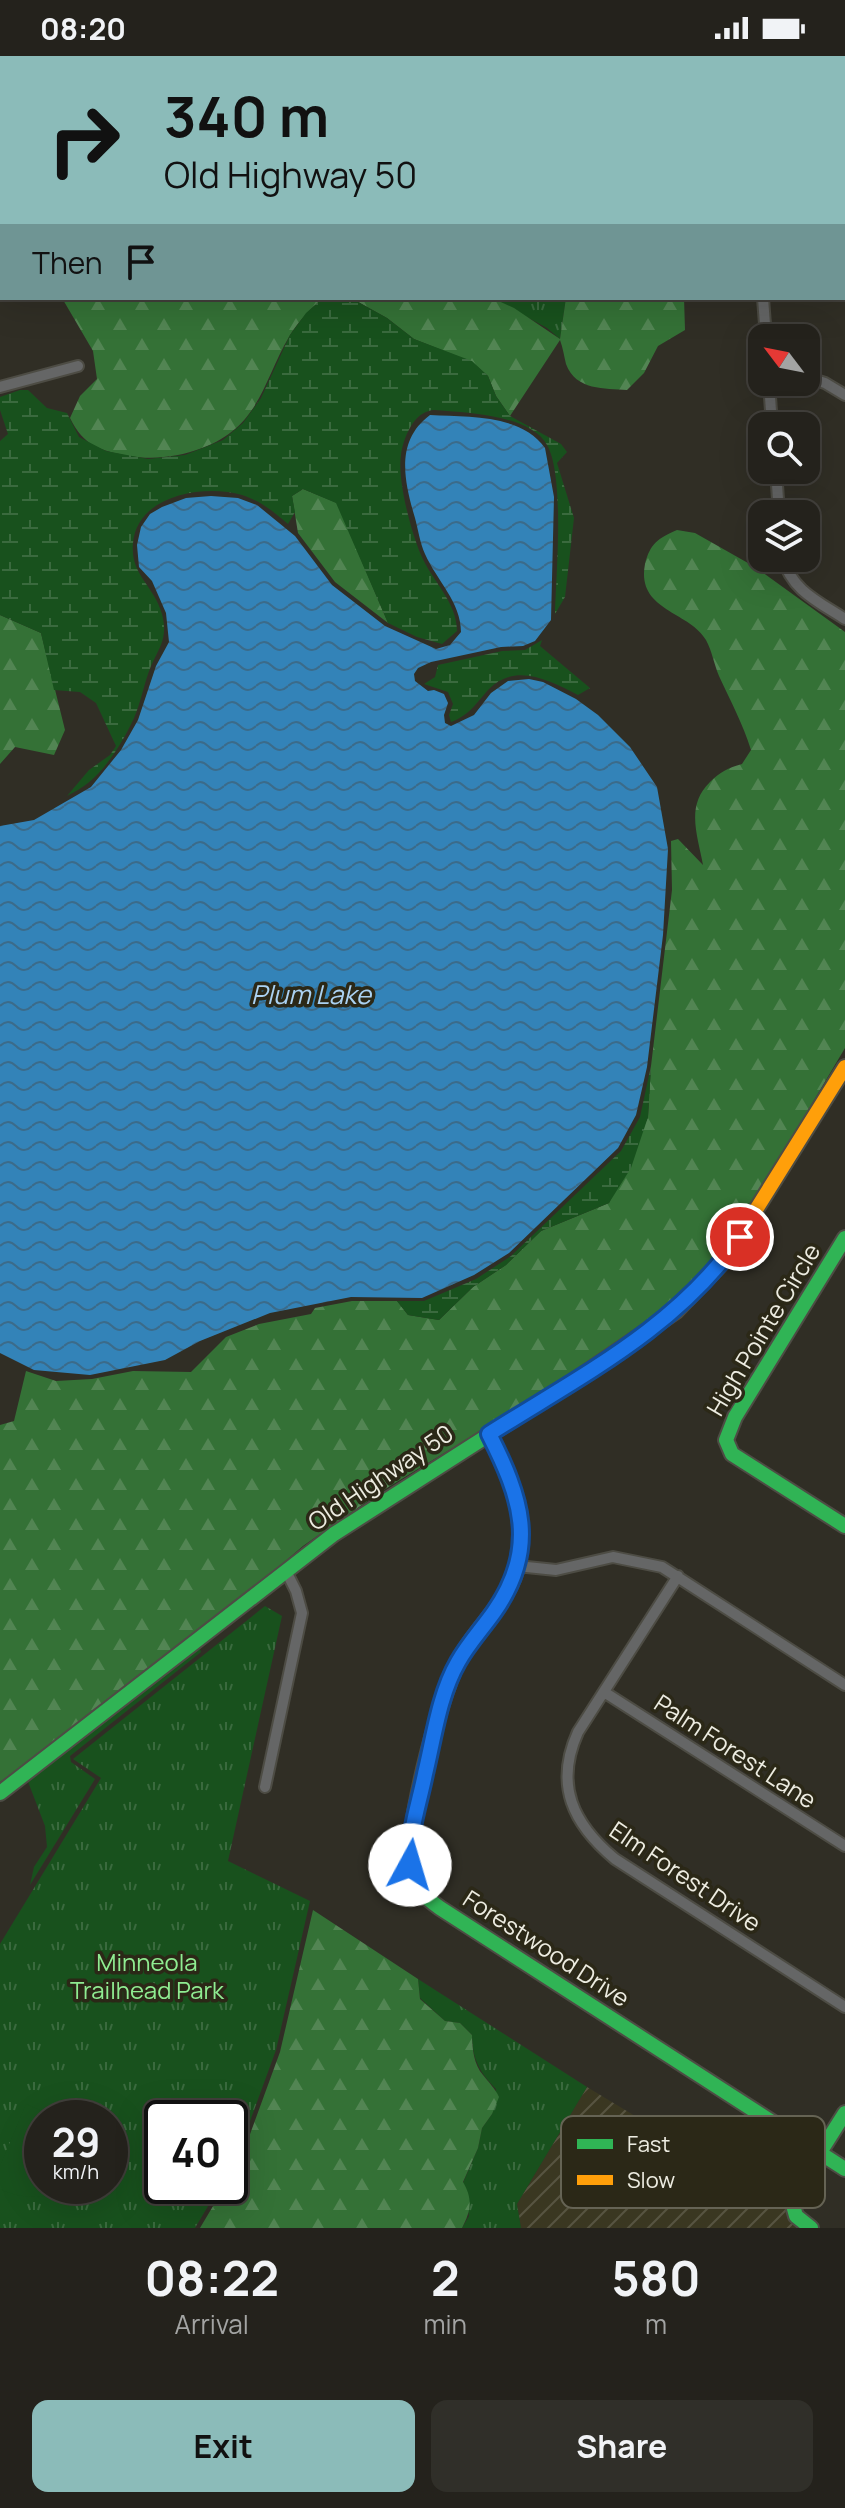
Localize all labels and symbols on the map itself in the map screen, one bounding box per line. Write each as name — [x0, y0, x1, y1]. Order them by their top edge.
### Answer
north arrow — [748, 324, 820, 396]
water label: Plum Lake — [251, 976, 373, 1012]
pin — [706, 1203, 774, 1271]
street label: High Pointe Circle — [698, 1237, 827, 1422]
street label: Old Highway 50 — [301, 1416, 459, 1538]
street label: Palm Forest Lane — [648, 1686, 823, 1816]
street label: Elm Forest Drive — [604, 1813, 768, 1939]
position arrow — [368, 1823, 452, 1907]
street label: Forestwood Drive — [457, 1882, 636, 2014]
park label: Minneola Trailhead Park — [70, 1945, 225, 2006]
speed limit sign: 40 — [144, 2100, 248, 2204]
legend — [561, 2116, 825, 2208]
text: Fast — [627, 2129, 670, 2159]
text: Slow — [627, 2165, 675, 2195]

